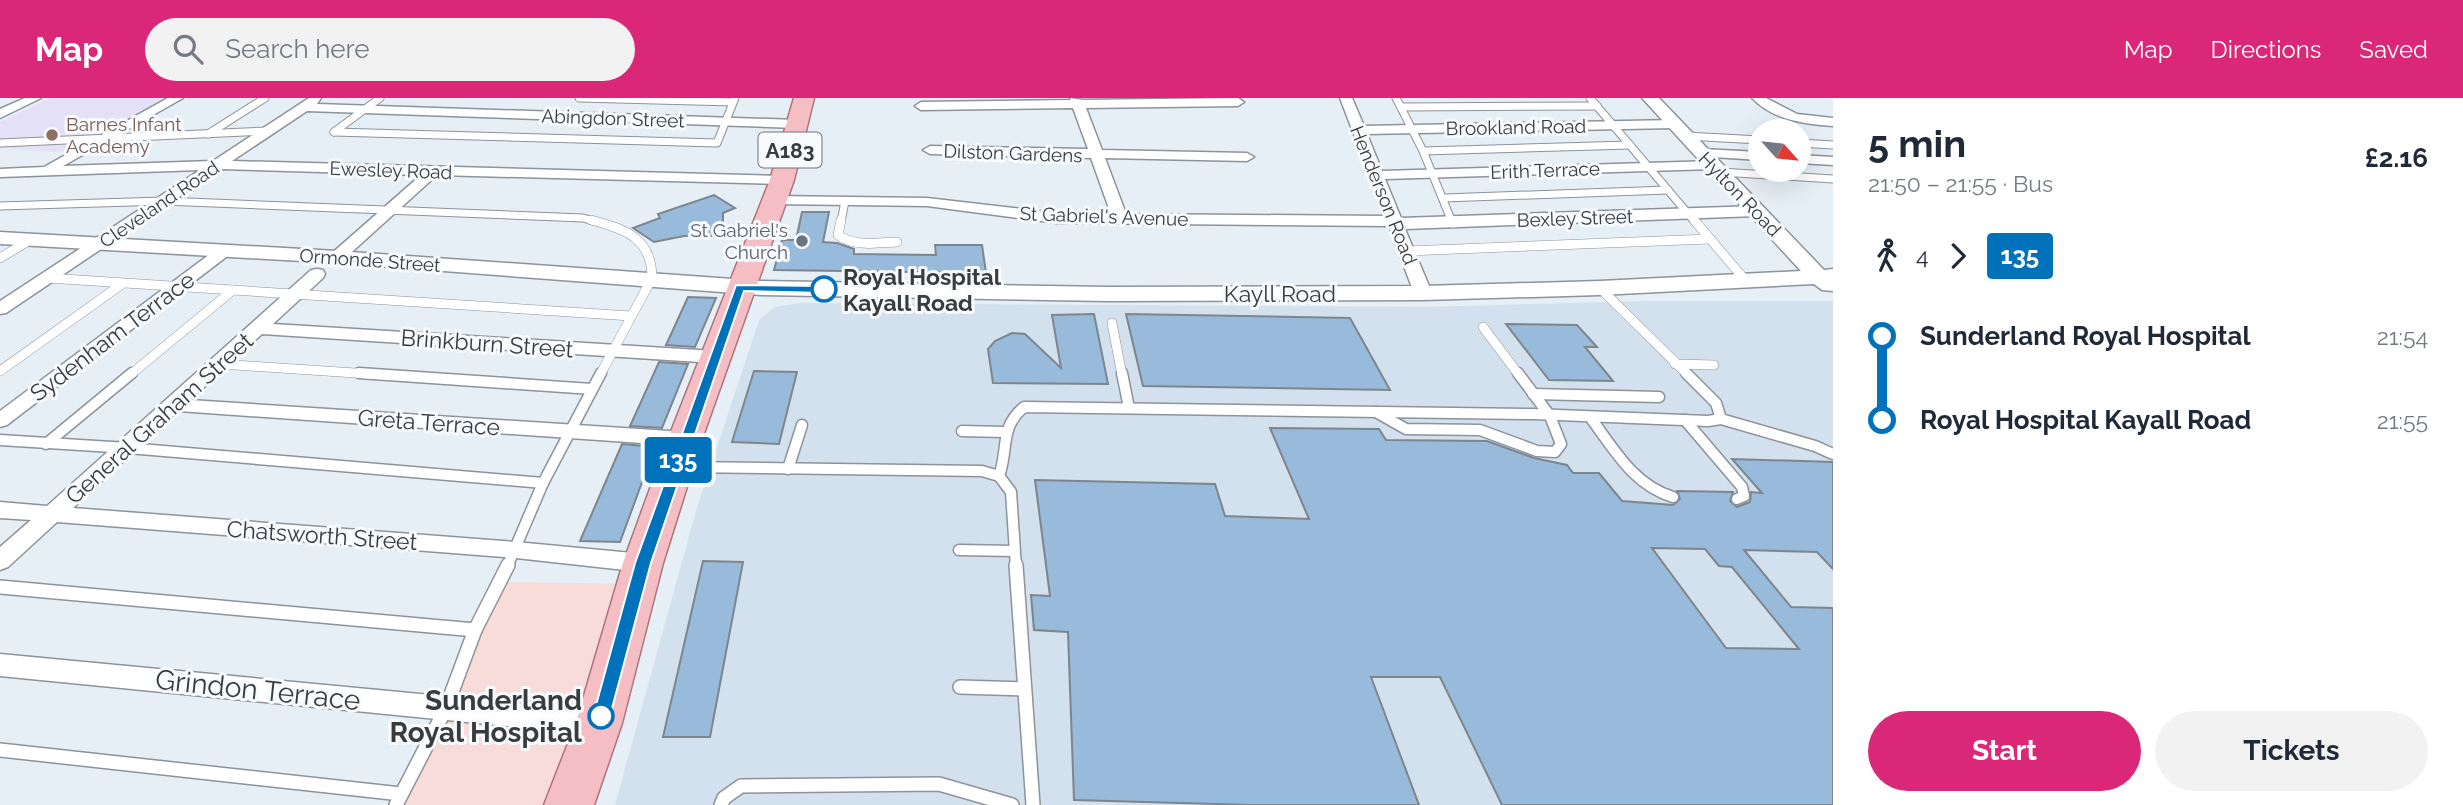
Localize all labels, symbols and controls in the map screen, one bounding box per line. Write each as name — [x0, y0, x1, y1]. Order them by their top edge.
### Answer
search box — [145, 18, 635, 81]
text: Map — [35, 30, 103, 69]
icon: search — [169, 30, 207, 68]
text: Search here — [225, 34, 370, 64]
text: Map — [2124, 35, 2173, 64]
text: Directions — [2211, 35, 2321, 64]
text: Saved — [2359, 35, 2428, 64]
street label: Abingdon Street — [541, 105, 686, 132]
place label: Barnes Infant Academy — [66, 113, 182, 157]
street label: Brookland Road — [1446, 115, 1586, 139]
north arrow — [1748, 119, 1811, 182]
map controls — [1748, 119, 1811, 182]
text: 5 min — [1868, 121, 1966, 166]
street label: Henderson Road — [1346, 122, 1422, 268]
marker: Barnes Infant Academy — [44, 127, 60, 143]
road number: A183 — [758, 132, 822, 168]
street label: Dilston Gardens — [943, 140, 1083, 166]
text: £2.16 — [2365, 143, 2428, 173]
street label: Hylton Road — [1694, 147, 1786, 241]
street label: Cleveland Road — [95, 156, 223, 252]
street label: Ewesley Road — [329, 157, 453, 183]
street label: Erith Terrace — [1490, 157, 1600, 183]
text: 21:50 – 21:55 · Bus — [1868, 170, 2053, 197]
street label: St Gabriel's Avenue — [1019, 202, 1189, 230]
street label: Bexley Street — [1516, 205, 1634, 231]
place label: St Gabriel's Church — [690, 219, 788, 263]
marker: St Gabriel's Church — [794, 233, 810, 249]
icon: walk — [1868, 237, 1906, 275]
icon: forward — [1939, 237, 1977, 275]
text: 135 — [2001, 241, 2039, 270]
text: 4 — [1916, 242, 1929, 269]
street label: Ormonde Street — [299, 244, 442, 276]
place label: Royal Hospital Kayall Road — [843, 263, 1002, 316]
street label: Sydenham Terrace — [25, 265, 199, 407]
marker: Royal Hospital Kayall Road — [811, 276, 837, 302]
street label: Kayll Road — [1224, 280, 1336, 307]
text: Sunderland Royal Hospital — [1920, 321, 2251, 351]
text: 21:54 — [2377, 323, 2428, 350]
street label: Brinkburn Street — [400, 324, 575, 363]
street label: General Graham Street — [60, 327, 258, 509]
street label: Greta Terrace — [357, 404, 501, 440]
text: Royal Hospital Kayall Road — [1920, 405, 2251, 435]
text: 21:55 — [2377, 407, 2428, 434]
line badge: 135 — [638, 437, 718, 483]
text: 135 — [659, 445, 697, 474]
street label: Chatsworth Street — [226, 515, 418, 555]
street label: Grindon Terrace — [154, 663, 362, 717]
place label: Sunderland Royal Hospital — [390, 684, 582, 749]
marker: Sunderland Royal Hospital — [588, 703, 614, 729]
button: Start — [1868, 711, 2141, 791]
button: Tickets — [2155, 711, 2428, 791]

